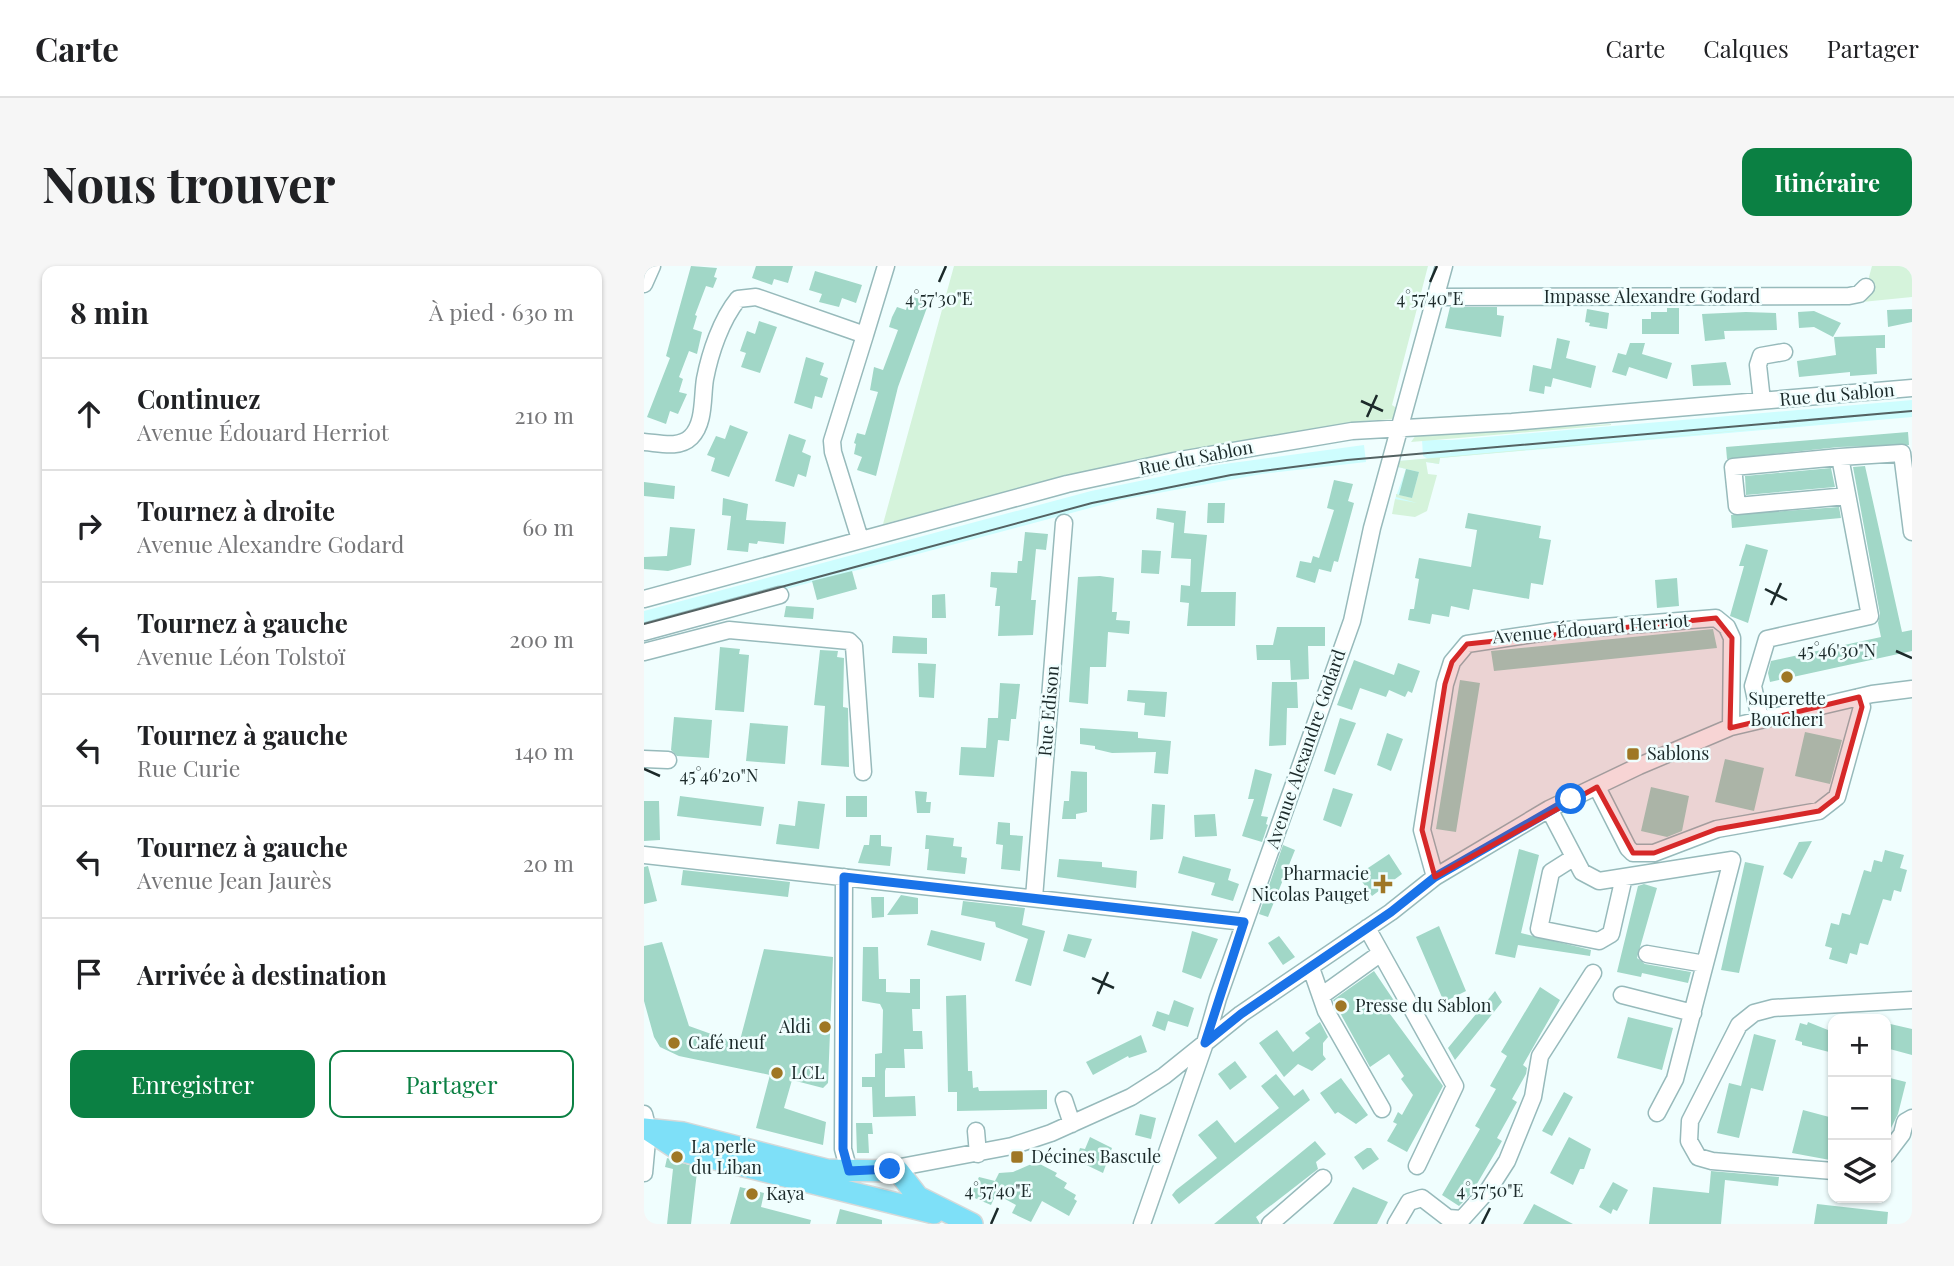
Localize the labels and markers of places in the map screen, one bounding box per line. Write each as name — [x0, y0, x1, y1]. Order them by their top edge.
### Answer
marker: Superette Boucheri — [1779, 669, 1795, 685]
place label: Superette Boucheri — [1748, 686, 1826, 731]
place label: Sablons — [1647, 741, 1709, 765]
marker: Sablons — [1625, 746, 1641, 762]
place label: Pharmacie Nicolas Pauget — [1252, 861, 1370, 906]
marker: Pharmacie Nicolas Pauget — [1375, 876, 1391, 892]
place label: Presse du Sablon — [1355, 993, 1492, 1017]
marker: Presse du Sablon — [1333, 998, 1349, 1014]
place label: Aldi — [778, 1014, 811, 1038]
marker: Aldi — [817, 1019, 833, 1035]
place label: Café neuf — [688, 1030, 767, 1054]
marker: Café neuf — [666, 1035, 682, 1051]
place label: LCL — [791, 1060, 825, 1084]
marker: LCL — [769, 1065, 785, 1081]
place label: La perle du Liban — [691, 1134, 762, 1179]
place label: Décines Bascule — [1031, 1144, 1161, 1168]
marker: La perle du Liban — [669, 1149, 685, 1165]
marker: Décines Bascule — [1009, 1149, 1025, 1165]
place label: Kaya — [766, 1181, 805, 1205]
marker: Kaya — [744, 1186, 760, 1202]

